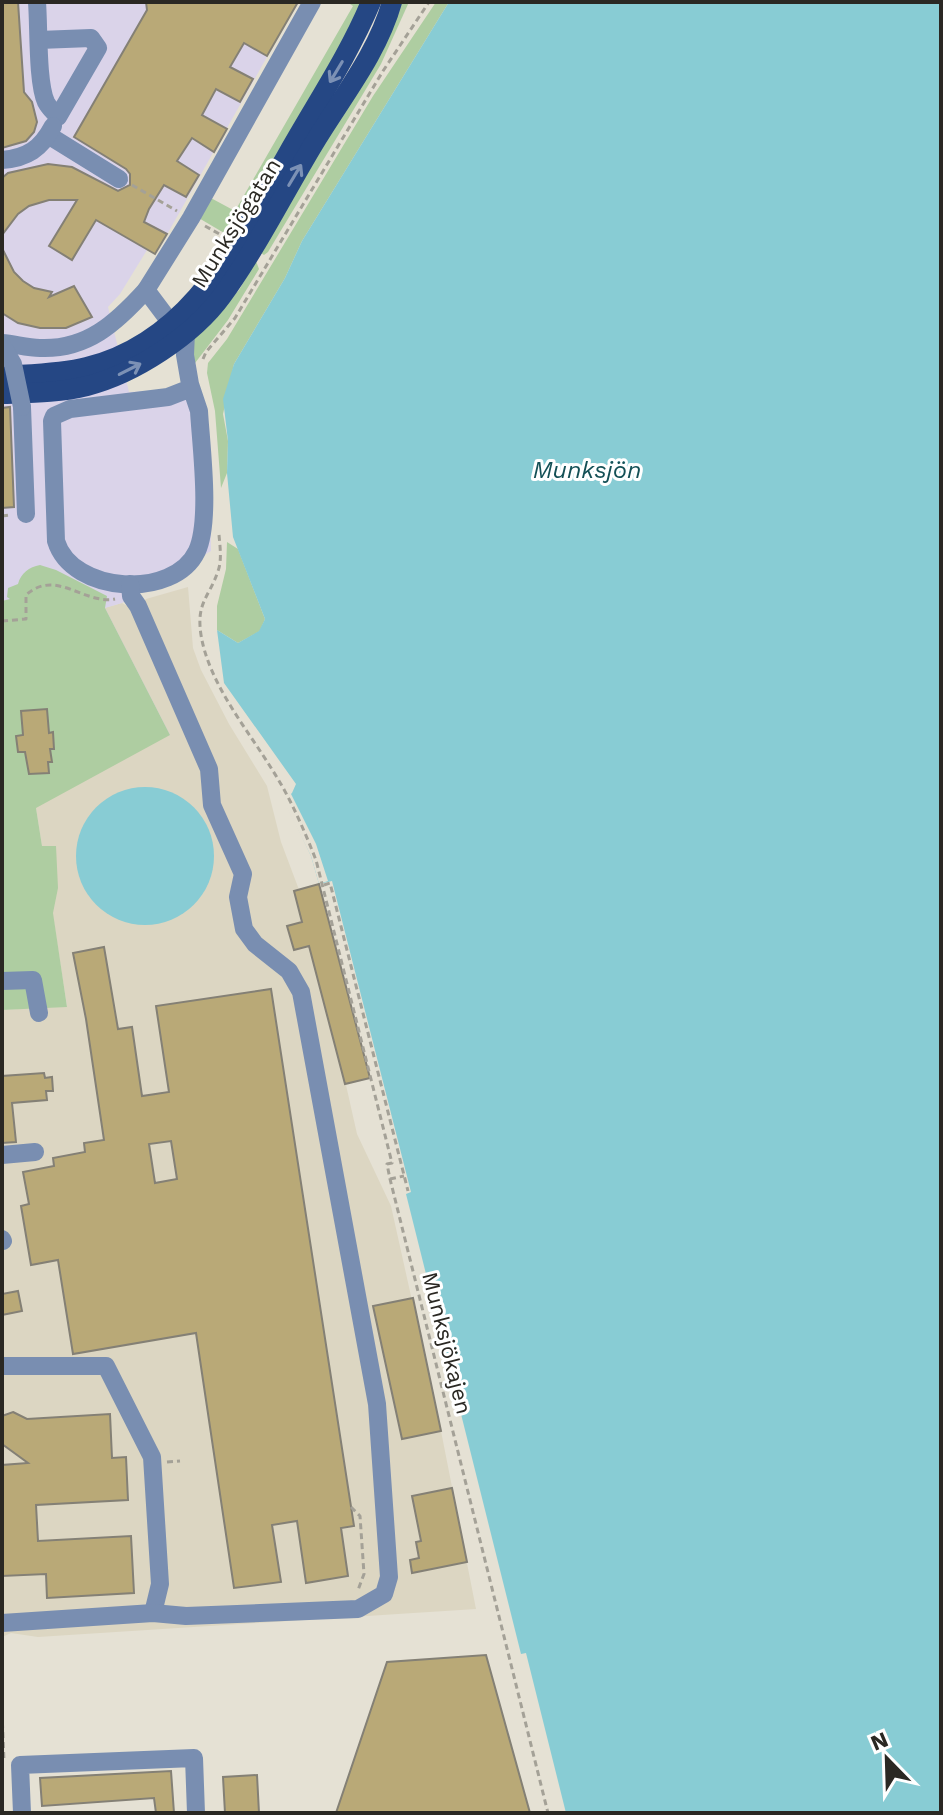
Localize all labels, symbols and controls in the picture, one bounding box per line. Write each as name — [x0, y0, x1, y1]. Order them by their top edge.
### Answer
one-way arrow — [328, 60, 344, 83]
street label: Munksjögatan — [186, 154, 286, 292]
one-way arrow — [287, 164, 303, 187]
one-way arrow — [117, 361, 141, 377]
water label: Munksjön — [533, 456, 641, 484]
street label: Munksjökajen — [417, 1269, 477, 1417]
north arrow — [847, 1719, 927, 1799]
text: N — [867, 1726, 892, 1756]

